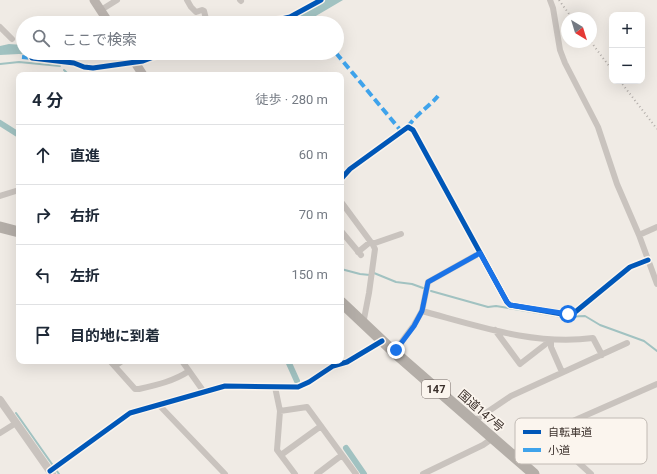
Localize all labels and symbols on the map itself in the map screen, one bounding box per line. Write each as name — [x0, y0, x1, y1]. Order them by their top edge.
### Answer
north arrow — [561, 12, 597, 48]
route start — [559, 305, 577, 323]
route end — [387, 341, 405, 359]
road number: 147 — [422, 380, 450, 398]
street label: 国道147号 — [455, 387, 507, 435]
legend — [515, 418, 647, 464]
text: 自転車道 — [548, 426, 592, 439]
text: 小道 — [548, 444, 570, 457]

